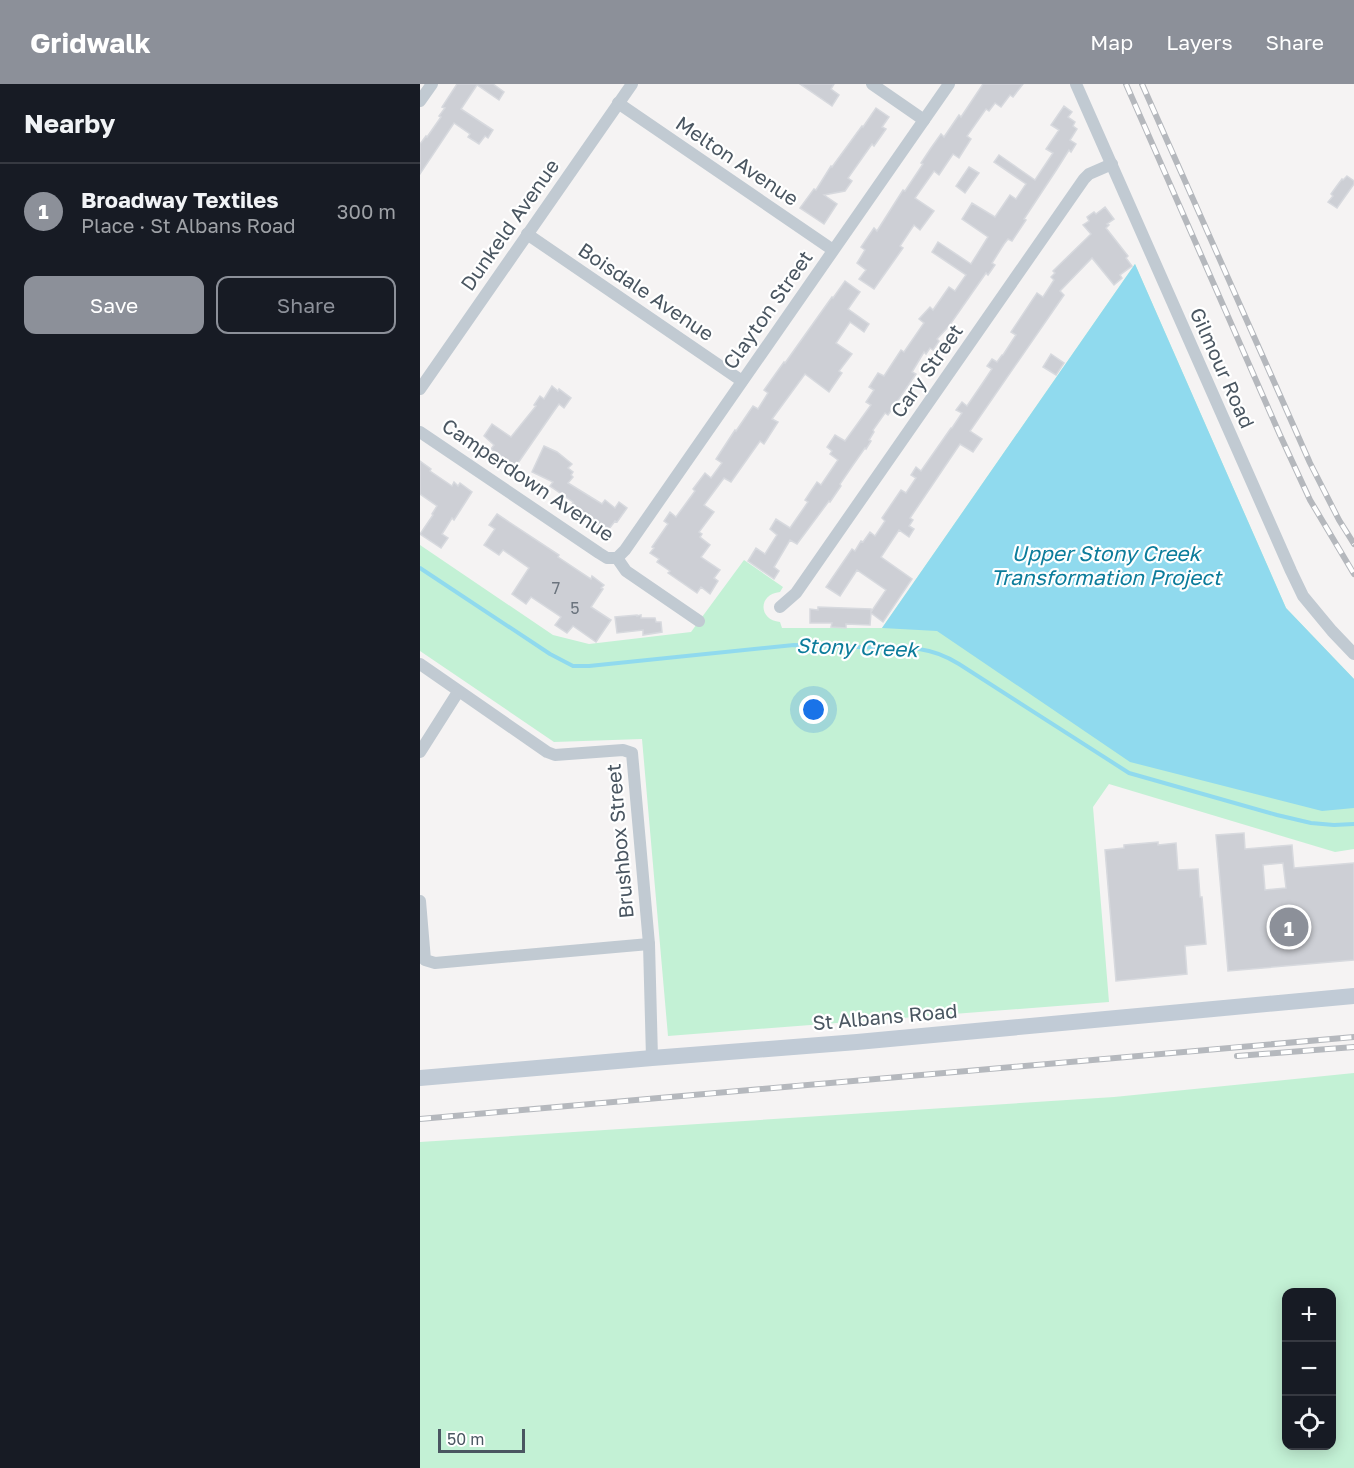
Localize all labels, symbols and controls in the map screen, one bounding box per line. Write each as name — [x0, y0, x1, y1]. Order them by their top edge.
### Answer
text: Gridwalk — [30, 26, 151, 59]
text: Map — [1090, 29, 1133, 55]
text: Layers — [1166, 29, 1233, 55]
text: Share — [1266, 29, 1324, 55]
text: Nearby — [24, 108, 115, 139]
street label: Melton Avenue — [672, 110, 803, 210]
street label: Dunkeld Avenue — [455, 154, 563, 295]
text: Broadway Textiles — [81, 186, 279, 213]
text: 1 — [38, 199, 49, 223]
text: 300 m — [337, 199, 396, 223]
text: Place · St Albans Road — [81, 213, 296, 237]
street label: Boisdale Avenue — [574, 237, 719, 345]
street label: Clayton Street — [717, 246, 817, 373]
button: Save — [24, 276, 204, 334]
button: Share — [216, 276, 396, 334]
street label: Gilmour Road — [1186, 304, 1260, 432]
street label: Cary Street — [885, 319, 967, 422]
street label: Camperdown Avenue — [438, 413, 619, 546]
water label: Upper Stony Creek Transformation Project — [991, 540, 1224, 590]
house number: 7 — [552, 578, 560, 598]
house number: 5 — [570, 598, 580, 618]
water label: Stony Creek — [796, 632, 921, 662]
your location — [799, 695, 828, 724]
street label: Brushbox Street — [600, 763, 638, 919]
pin: 1 — [1270, 904, 1308, 950]
street label: St Albans Road — [811, 998, 958, 1034]
map controls — [1282, 1288, 1336, 1450]
button: + — [1282, 1288, 1336, 1342]
button: − — [1282, 1342, 1336, 1396]
button: locate — [1282, 1396, 1336, 1450]
scale bar — [438, 1426, 525, 1454]
text: 50 m — [447, 1429, 484, 1449]

